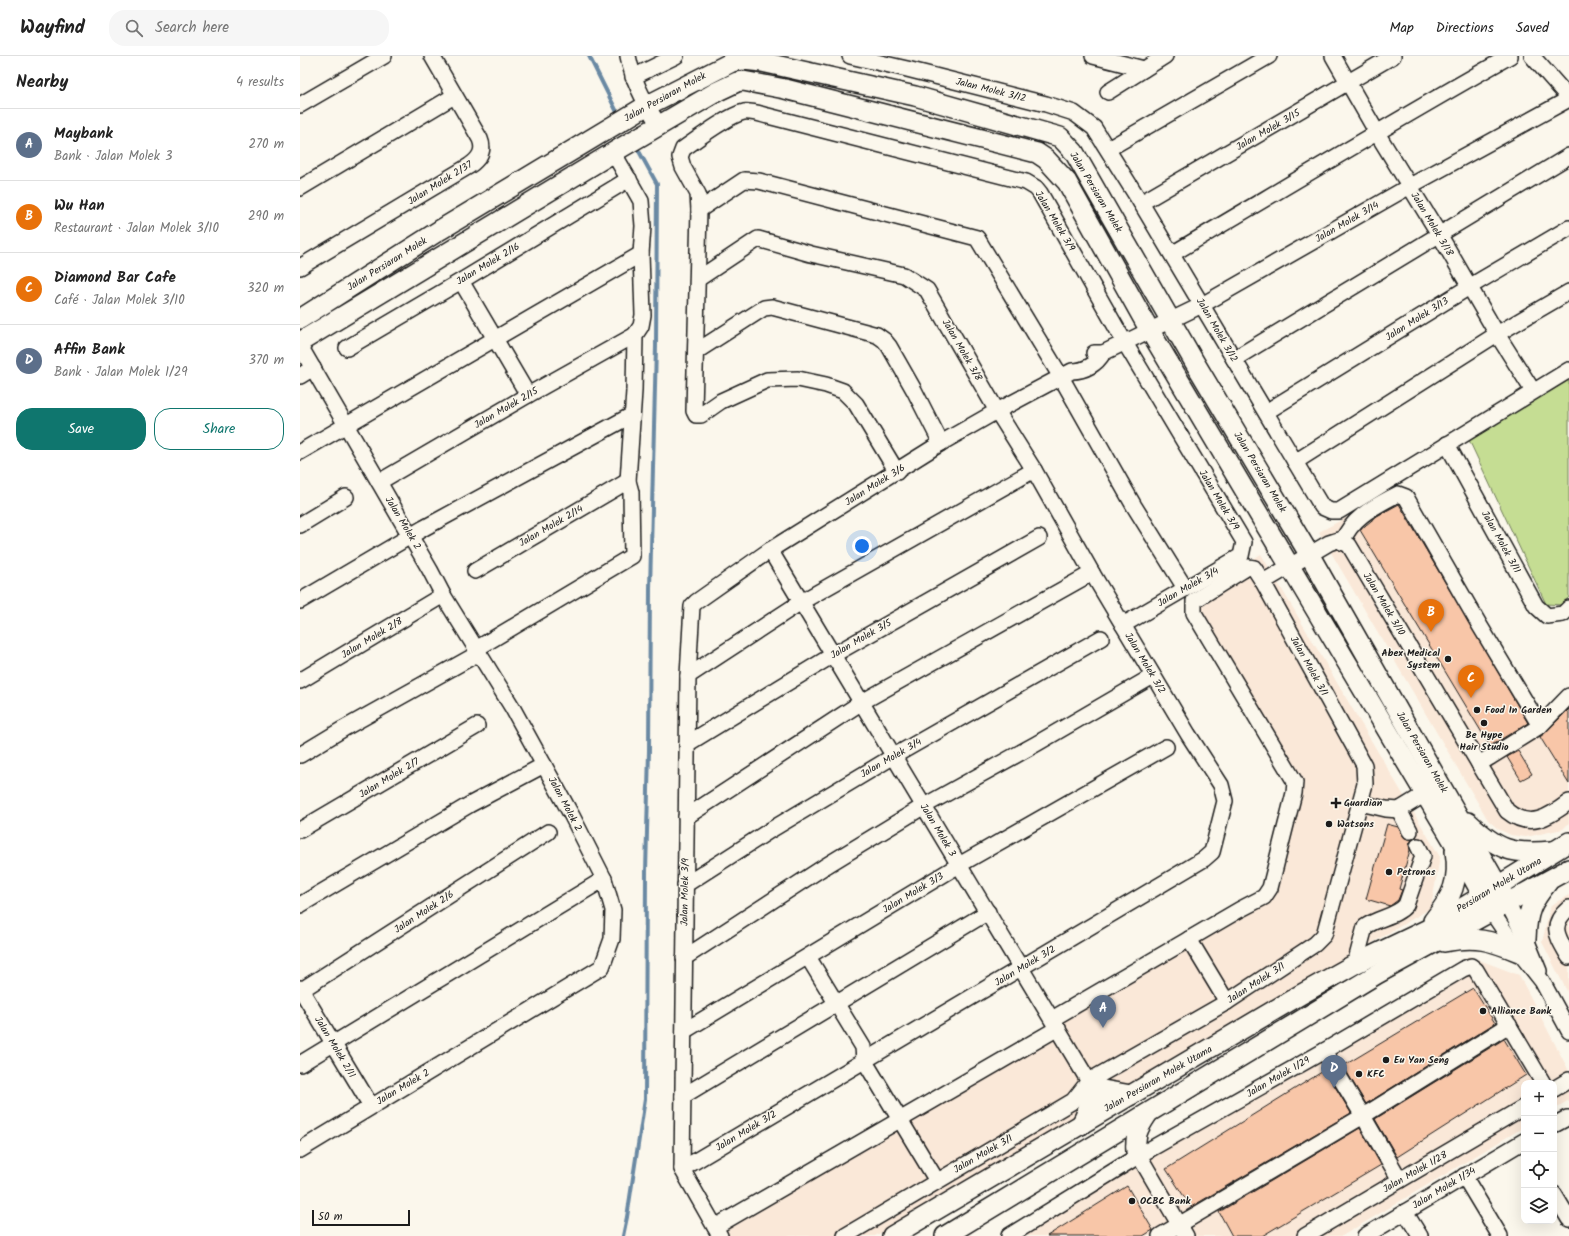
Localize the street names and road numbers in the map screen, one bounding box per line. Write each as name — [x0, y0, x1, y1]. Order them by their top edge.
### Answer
street label: Jalan Persiaran Molek — [621, 68, 709, 126]
street label: Jalan Molek 3/12 — [954, 74, 1028, 107]
street label: Jalan Molek 3/15 — [1233, 105, 1304, 155]
street label: Jalan Persiaran Molek — [1065, 149, 1127, 236]
street label: Jalan Molek 2/37 — [405, 157, 476, 209]
street label: Jalan Molek 3/9 — [1031, 188, 1079, 254]
street label: Jalan Molek 3/18 — [1407, 189, 1458, 260]
street label: Jalan Molek 3/14 — [1312, 197, 1383, 247]
street label: Jalan Persiaran Molek — [344, 233, 430, 295]
street label: Jalan Molek 2/16 — [453, 239, 523, 289]
street label: Jalan Molek 3/13 — [1382, 293, 1452, 345]
street label: Jalan Molek 3/12 — [1192, 295, 1242, 365]
street label: Jalan Molek 3/8 — [938, 316, 987, 385]
street label: Jalan Molek 2/15 — [471, 383, 542, 433]
street label: Jalan Persiaran Molek — [1229, 429, 1291, 516]
street label: Jalan Molek 3/6 — [842, 460, 908, 510]
street label: Jalan Molek 3/9 — [1195, 467, 1243, 533]
street label: Jalan Molek 2 — [381, 493, 425, 553]
street label: Jalan Molek 2/14 — [516, 501, 587, 551]
street label: Jalan Molek 3/11 — [1477, 508, 1525, 576]
street label: Jalan Molek 3/4 — [1154, 563, 1222, 611]
street label: Jalan Molek 3/10 — [1359, 569, 1409, 639]
street label: Jalan Molek 2/8 — [338, 613, 407, 663]
street label: Jalan Molek 3/5 — [827, 615, 895, 663]
street label: Jalan Molek 3/2 — [1120, 629, 1170, 697]
street label: Jalan Molek 3/1 — [1286, 633, 1332, 699]
street label: Jalan Persiaran Molek — [1392, 708, 1452, 796]
street label: Jalan Molek 3/4 — [857, 734, 925, 782]
street label: Jalan Molek 2/7 — [356, 753, 423, 802]
street label: Jalan Molek 2 — [544, 774, 586, 834]
street label: Jalan Molek 3 — [916, 800, 960, 860]
street label: Persiaran Molek Utama — [1453, 853, 1545, 917]
street label: Jalan Molek 3/9 — [676, 858, 694, 926]
street label: Jalan Molek 3/3 — [879, 868, 947, 918]
street label: Jalan Molek 2/6 — [391, 887, 457, 937]
street label: Jalan Molek 3/2 — [991, 941, 1059, 991]
street label: Jalan Molek 3/1 — [1224, 958, 1288, 1008]
street label: Jalan Molek 2/11 — [310, 1013, 360, 1081]
street label: Jalan Persiaran Molek Utama — [1101, 1041, 1216, 1117]
street label: Jalan Molek 1/29 — [1243, 1052, 1313, 1102]
street label: Jalan Molek 2 — [373, 1065, 433, 1109]
street label: Jalan Molek 3/2 — [712, 1106, 780, 1156]
street label: Jalan Molek 3/1 — [950, 1130, 1016, 1178]
street label: Jalan Molek 1/28 — [1380, 1146, 1451, 1197]
street label: Jalan Molek 1/34 — [1409, 1162, 1479, 1213]

